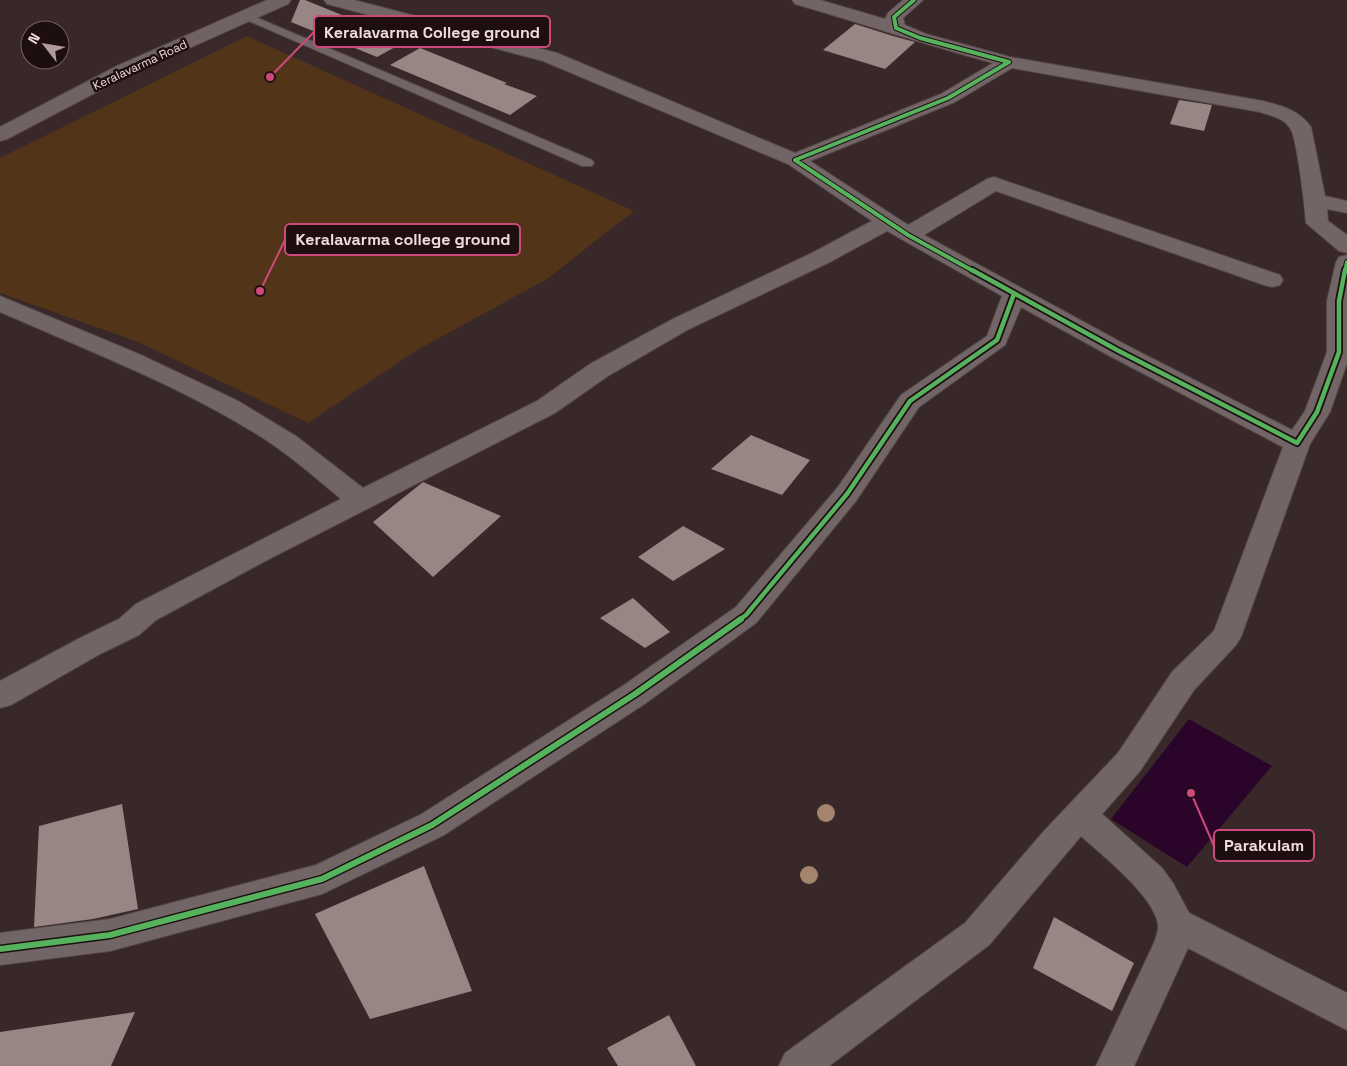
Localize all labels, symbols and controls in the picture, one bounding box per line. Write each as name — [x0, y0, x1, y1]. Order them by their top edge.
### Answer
callout: Keralavarma College ground — [314, 16, 550, 47]
north arrow — [20, 20, 70, 70]
text: Keralavarma College ground — [324, 22, 540, 43]
text: N — [24, 30, 44, 47]
street label: Keralavarma Road — [90, 36, 190, 94]
callout: Keralavarma college ground — [285, 224, 520, 255]
text: Keralavarma college ground — [296, 229, 511, 250]
callout: Parakulam — [1214, 830, 1314, 861]
text: Parakulam — [1224, 835, 1304, 856]

